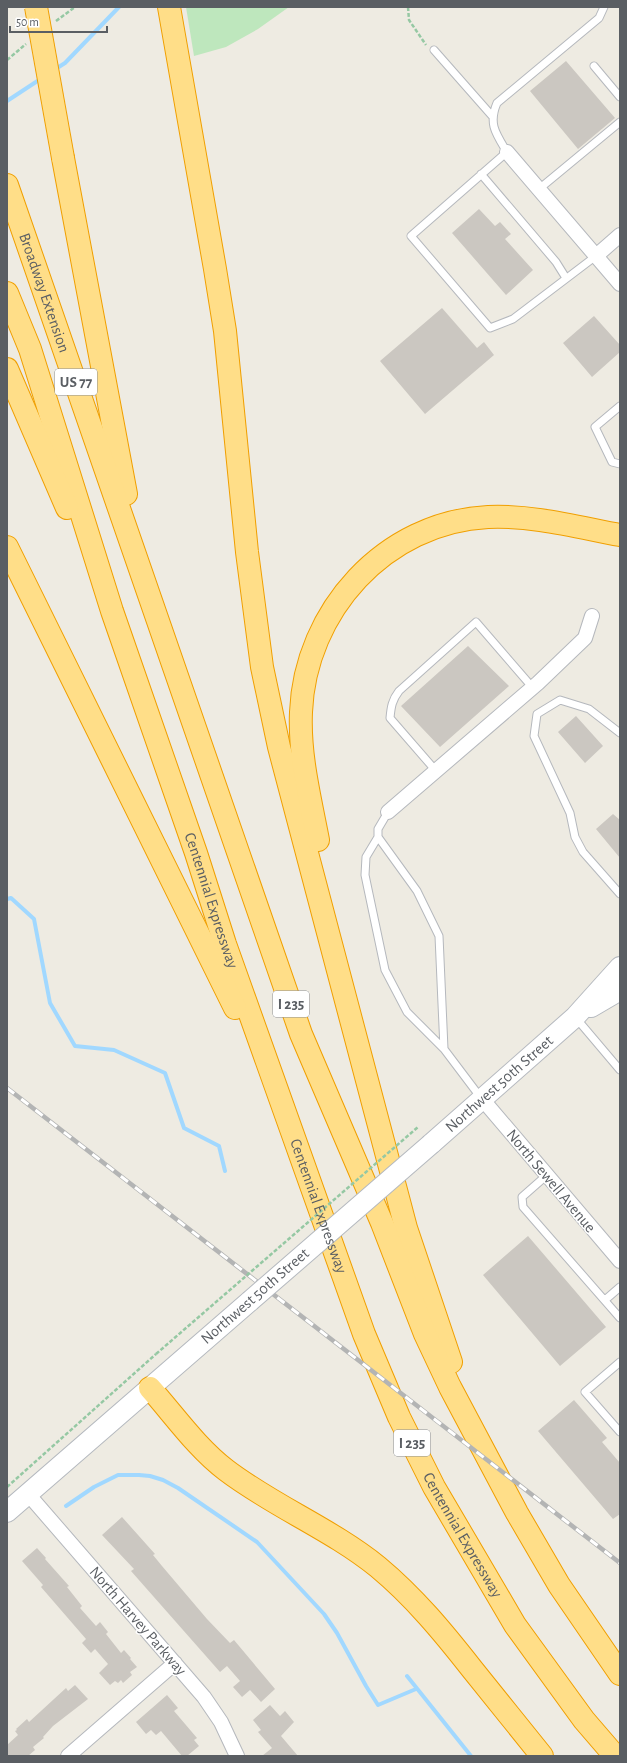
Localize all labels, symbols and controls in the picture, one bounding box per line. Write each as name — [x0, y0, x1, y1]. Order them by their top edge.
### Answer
scale bar — [10, 8, 107, 34]
text: 50 m — [16, 16, 39, 28]
street label: Broadway Extension — [16, 231, 72, 355]
road number: US 77 — [55, 369, 97, 395]
street label: Centennial Expressway — [182, 830, 241, 971]
road number: I 235 — [273, 991, 309, 1017]
street label: Northwest 50th Street — [443, 1032, 556, 1135]
street label: North Sewell Avenue — [503, 1126, 599, 1236]
street label: Centennial Expressway — [287, 1137, 350, 1276]
street label: Northwest 50th Street — [198, 1245, 312, 1347]
road number: I 235 — [394, 1430, 430, 1456]
street label: Centennial Expressway — [420, 1470, 505, 1601]
street label: North Harvey Parkway — [86, 1564, 190, 1679]

